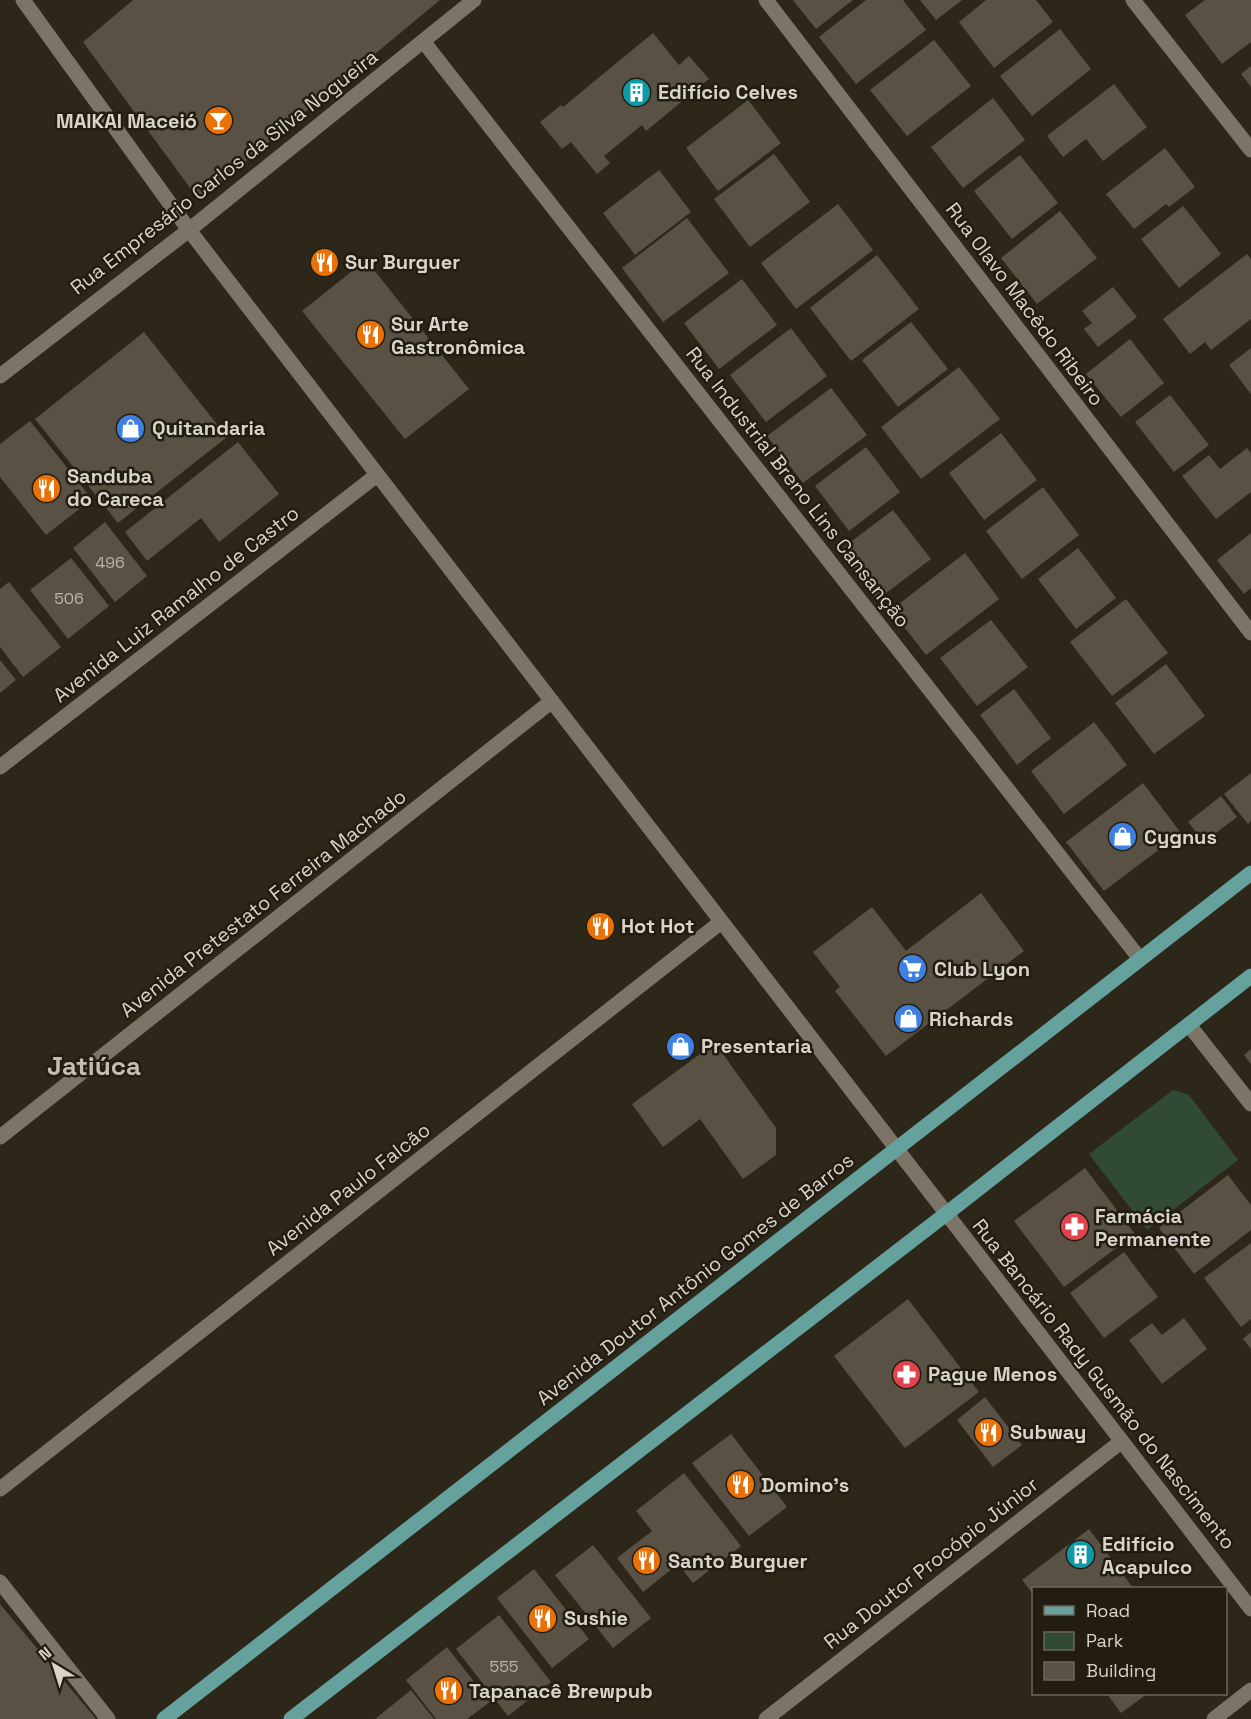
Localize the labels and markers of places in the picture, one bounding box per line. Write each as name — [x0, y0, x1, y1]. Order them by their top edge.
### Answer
building icon: Edifício Celves — [621, 76, 653, 108]
place label: Edifício Celves — [658, 79, 798, 105]
bar icon: MAIKAI Maceió — [202, 105, 234, 137]
place label: MAIKAI Maceió — [56, 108, 197, 134]
restaurant icon: Sur Burguer — [308, 246, 340, 278]
place label: Sur Burguer — [345, 249, 460, 275]
place label: Sur Arte Gastronômica — [391, 311, 526, 360]
restaurant icon: Sur Arte Gastronômica — [354, 319, 386, 351]
shop icon: Quitandaria — [115, 412, 147, 444]
place label: Quitandaria — [152, 415, 266, 441]
place label: Sanduba do Careca — [67, 463, 164, 512]
restaurant icon: Sanduba do Careca — [30, 472, 62, 504]
shop icon: Cygnus — [1107, 821, 1139, 853]
place label: Cygnus — [1144, 824, 1217, 850]
restaurant icon: Hot Hot — [584, 910, 616, 942]
place label: Hot Hot — [621, 913, 694, 939]
supermarket icon: Club Lyon — [897, 953, 929, 985]
place label: Club Lyon — [934, 956, 1030, 982]
shop icon: Richards — [892, 1003, 924, 1035]
place label: Richards — [929, 1006, 1013, 1032]
shop icon: Presentaria — [664, 1030, 696, 1062]
place label: Presentaria — [701, 1033, 812, 1059]
place label: Farmácia Permanente — [1095, 1203, 1211, 1252]
pharmacy icon: Farmácia Permanente — [1058, 1211, 1090, 1243]
pharmacy icon: Pague Menos — [891, 1358, 923, 1390]
place label: Pague Menos — [928, 1361, 1057, 1387]
restaurant icon: Subway — [973, 1416, 1005, 1448]
place label: Subway — [1010, 1419, 1086, 1445]
restaurant icon: Domino's — [724, 1469, 756, 1501]
place label: Domino's — [761, 1472, 849, 1498]
place label: Edifício Acapulco — [1102, 1531, 1192, 1580]
building icon: Edifício Acapulco — [1065, 1539, 1097, 1571]
restaurant icon: Santo Burguer — [631, 1545, 663, 1577]
place label: Santo Burguer — [668, 1548, 808, 1574]
restaurant icon: Sushie — [527, 1602, 559, 1634]
place label: Sushie — [564, 1605, 628, 1631]
restaurant icon: Tapanacê Brewpub — [432, 1675, 464, 1707]
place label: Tapanacê Brewpub — [469, 1678, 653, 1704]

